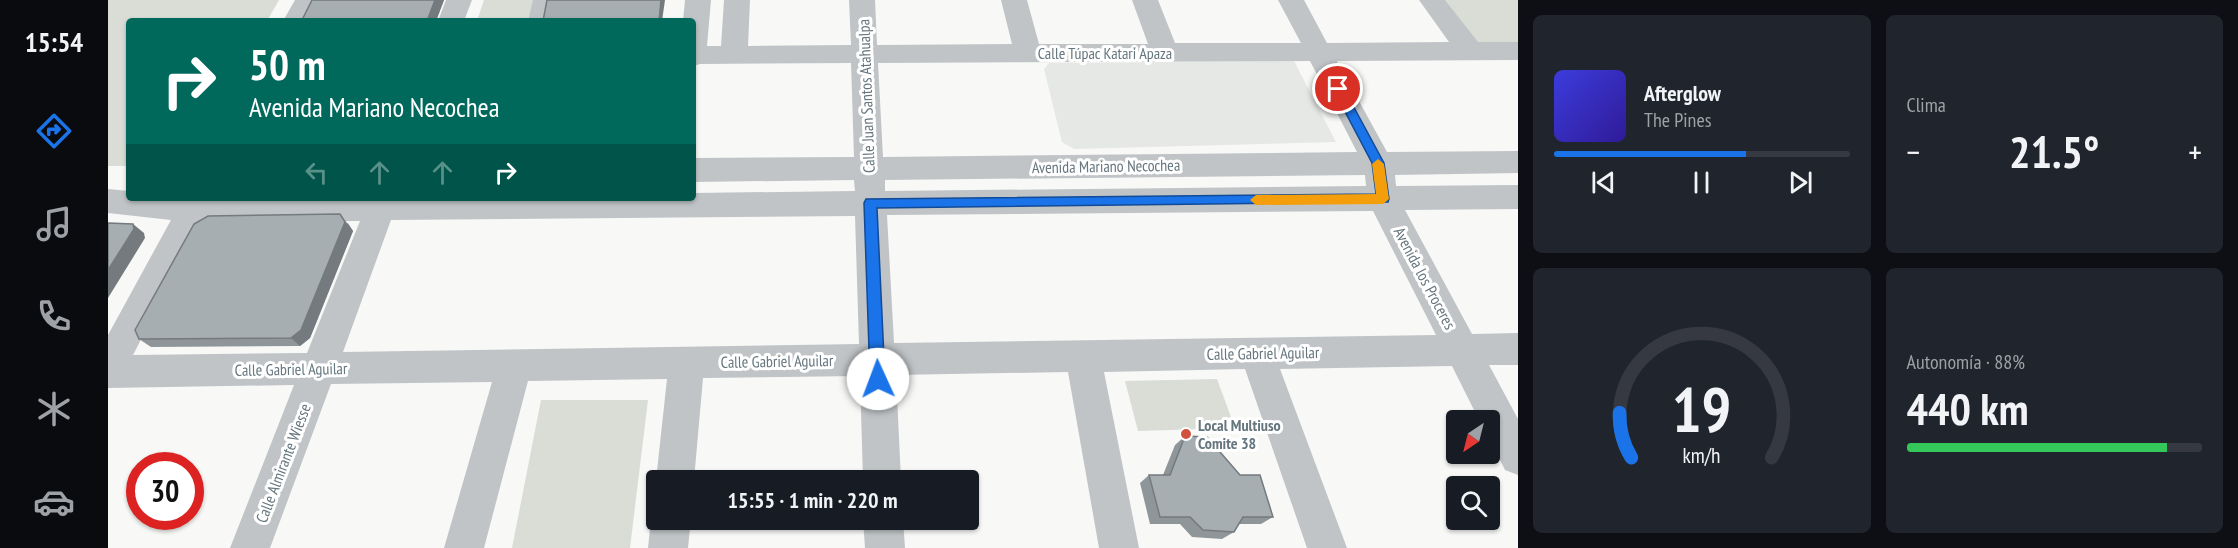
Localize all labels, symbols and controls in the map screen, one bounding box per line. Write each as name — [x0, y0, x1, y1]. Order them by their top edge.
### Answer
street label: Calle Juan Santos Atahualpa — [853, 19, 879, 173]
text: 15:54 — [25, 25, 83, 59]
text: 50 m — [249, 37, 326, 92]
icon: right — [150, 42, 228, 120]
street label: Calle Túpac Katari Apaza — [1038, 43, 1172, 63]
pin — [1312, 63, 1363, 114]
icon: arrive — [1321, 72, 1354, 105]
text: Afterglow — [1644, 79, 1721, 107]
text: Avenida Mariano Necochea — [249, 90, 500, 124]
text: Clima — [1907, 92, 1946, 118]
text: The Pines — [1644, 107, 1711, 133]
icon: directions — [33, 110, 75, 152]
text: 21.5° — [2009, 122, 2099, 180]
text: − — [1907, 130, 1920, 173]
text: + — [2188, 130, 2202, 173]
street label: Avenida Mariano Necochea — [1032, 155, 1180, 177]
icon: left — [300, 156, 333, 189]
icon: ahead — [363, 156, 396, 189]
icon: ahead — [426, 156, 459, 189]
icon: right — [489, 156, 522, 189]
icon: previous — [1587, 166, 1620, 199]
icon: pause — [1685, 166, 1718, 199]
icon: next — [1784, 166, 1817, 199]
icon: music — [33, 203, 75, 245]
street label: Avenida los Proceres — [1390, 223, 1460, 333]
icon: phone — [33, 295, 75, 337]
street label: Calle Gabriel Aguilar — [1207, 342, 1320, 364]
position arrow — [846, 347, 910, 411]
text: Autonomía · 88% — [1907, 349, 2025, 375]
street label: Calle Gabriel Aguilar — [721, 350, 834, 372]
street label: Calle Gabriel Aguilar — [235, 358, 348, 380]
text: 19 — [1672, 368, 1732, 449]
text: 440 km — [1907, 379, 2029, 437]
icon: climate — [33, 388, 75, 430]
street label: Calle Almirante Wiesse — [251, 401, 315, 525]
north arrow — [1446, 410, 1500, 464]
map controls — [1446, 410, 1500, 530]
place label: Local Multiuso Comite 38 — [1198, 415, 1281, 453]
marker: Local Multiuso Comite 38 — [1179, 427, 1193, 441]
text: km/h — [1683, 441, 1721, 469]
speed limit sign: 30 — [126, 452, 204, 530]
button: search — [1446, 476, 1500, 530]
icon: car — [33, 481, 75, 523]
text: 15:55 · 1 min · 220 m — [727, 486, 898, 514]

